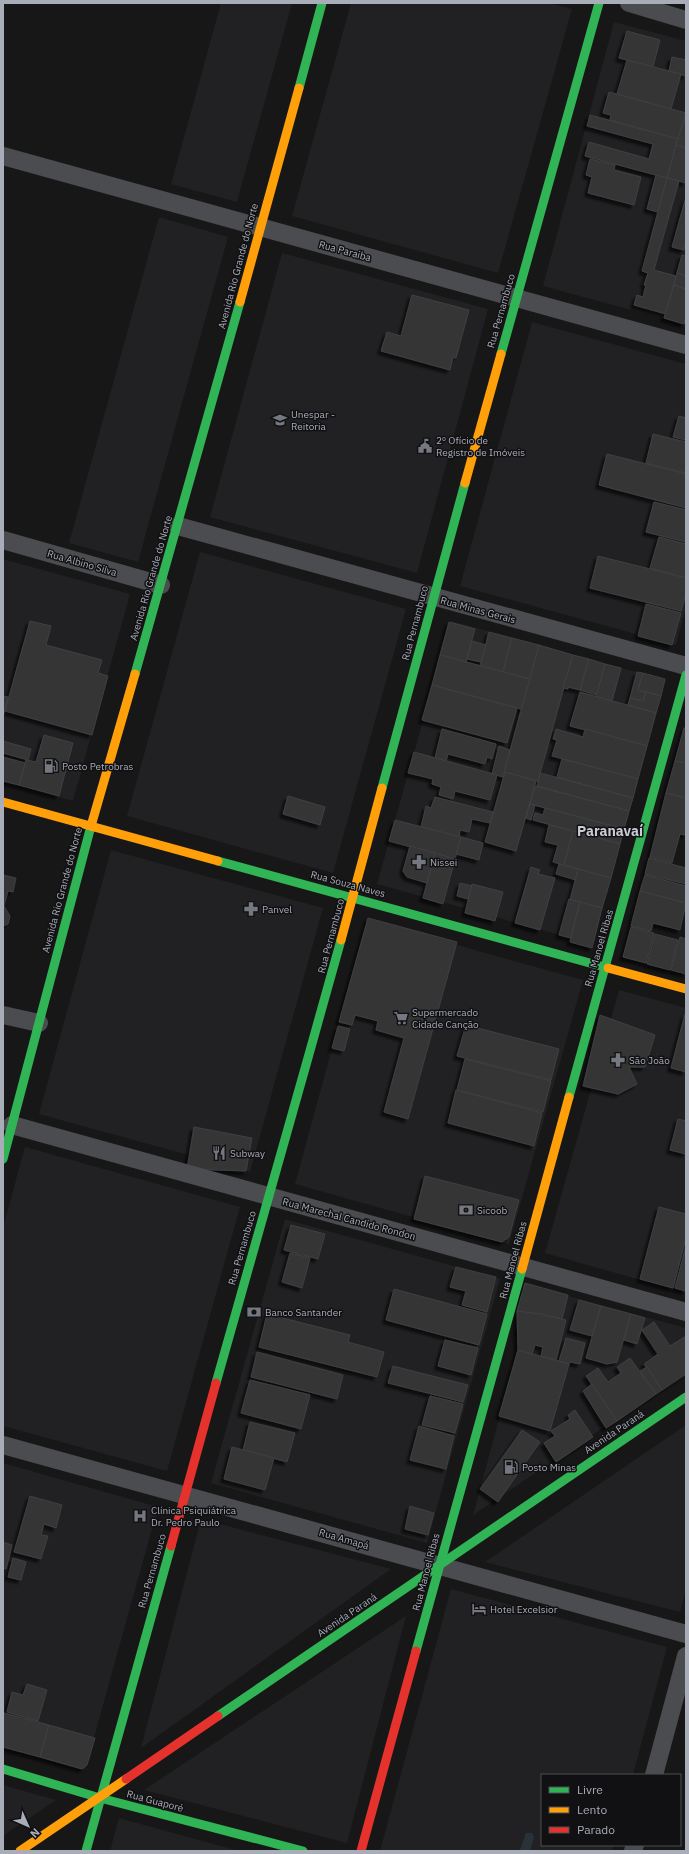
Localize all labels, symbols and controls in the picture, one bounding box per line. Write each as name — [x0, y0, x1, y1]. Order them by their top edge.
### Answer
street label: Avenida Rio Grande do Norte — [215, 201, 261, 330]
street label: Rua Paraiba — [317, 238, 373, 264]
street label: Rua Pernambuco — [484, 272, 518, 350]
place label: Unespar - Reitoria — [291, 408, 335, 433]
school or university icon: Unespar - Reitoria — [272, 412, 288, 428]
place label: 2º Ofício de Registro de Imóveis — [436, 434, 525, 459]
public building icon: 2º Ofício de Registro de Imóveis — [417, 438, 433, 454]
street label: Avenida Rio Grande do Norte — [127, 514, 175, 642]
street label: Rua Albino Silva — [46, 547, 119, 579]
street label: Rua Pernambuco — [399, 584, 431, 662]
street label: Rua Minas Gerais — [439, 594, 517, 626]
fuel station icon: Posto Petrobras — [43, 758, 59, 774]
place label: Posto Petrobras — [62, 760, 134, 773]
district label: Paranavaí — [577, 822, 644, 840]
street label: Avenida Rio Grande do Norte — [39, 825, 85, 954]
pharmacy icon: Nissei — [411, 854, 427, 870]
place label: Nissei — [430, 856, 457, 869]
street label: Rua Souza Naves — [309, 868, 387, 900]
street label: Rua Pernambuco — [315, 897, 347, 975]
pharmacy icon: Panvel — [243, 901, 259, 917]
place label: Panvel — [262, 903, 292, 916]
street label: Rua Manoel Ribas — [582, 908, 616, 988]
place label: Supermercado Cidade Canção — [412, 1006, 479, 1031]
supermarket icon: Supermercado Cidade Canção — [393, 1010, 409, 1026]
pharmacy icon: São João — [610, 1052, 626, 1068]
place label: São João — [629, 1054, 670, 1067]
restaurant icon: Subway — [211, 1145, 227, 1161]
place label: Subway — [230, 1147, 265, 1160]
street label: Rua Marechal Candido Rondon — [281, 1195, 417, 1243]
bank icon: Sicoob — [458, 1202, 474, 1218]
place label: Sicoob — [477, 1204, 507, 1217]
street label: Rua Pernambuco — [225, 1209, 259, 1287]
street label: Rua Manoel Ribas — [496, 1220, 530, 1300]
bank icon: Banco Santander — [246, 1304, 262, 1320]
place label: Banco Santander — [265, 1306, 342, 1319]
street label: Avenida Paraná — [582, 1407, 647, 1457]
fuel station icon: Posto Minas — [503, 1459, 519, 1475]
place label: Posto Minas — [522, 1461, 576, 1474]
place label: Clínica Psiquiátrica Dr. Pedro Paulo — [151, 1504, 237, 1529]
hospital icon: Clínica Psiquiátrica Dr. Pedro Paulo — [132, 1508, 148, 1524]
street label: Rua Amapá — [318, 1526, 371, 1553]
street label: Rua Pernambuco — [135, 1532, 169, 1610]
street label: Rua Manoel Ribas — [409, 1532, 443, 1612]
street label: Avenida Paraná — [315, 1590, 380, 1640]
hotel icon: Hotel Excelsior — [471, 1601, 487, 1617]
place label: Hotel Excelsior — [490, 1603, 558, 1616]
legend — [541, 1774, 681, 1846]
text: Livre — [577, 1782, 603, 1797]
street label: Rua Guaporé — [125, 1787, 185, 1815]
text: Lento — [577, 1802, 607, 1817]
north arrow — [8, 1806, 48, 1846]
text: Parado — [577, 1822, 615, 1837]
text: N — [27, 1825, 43, 1841]

